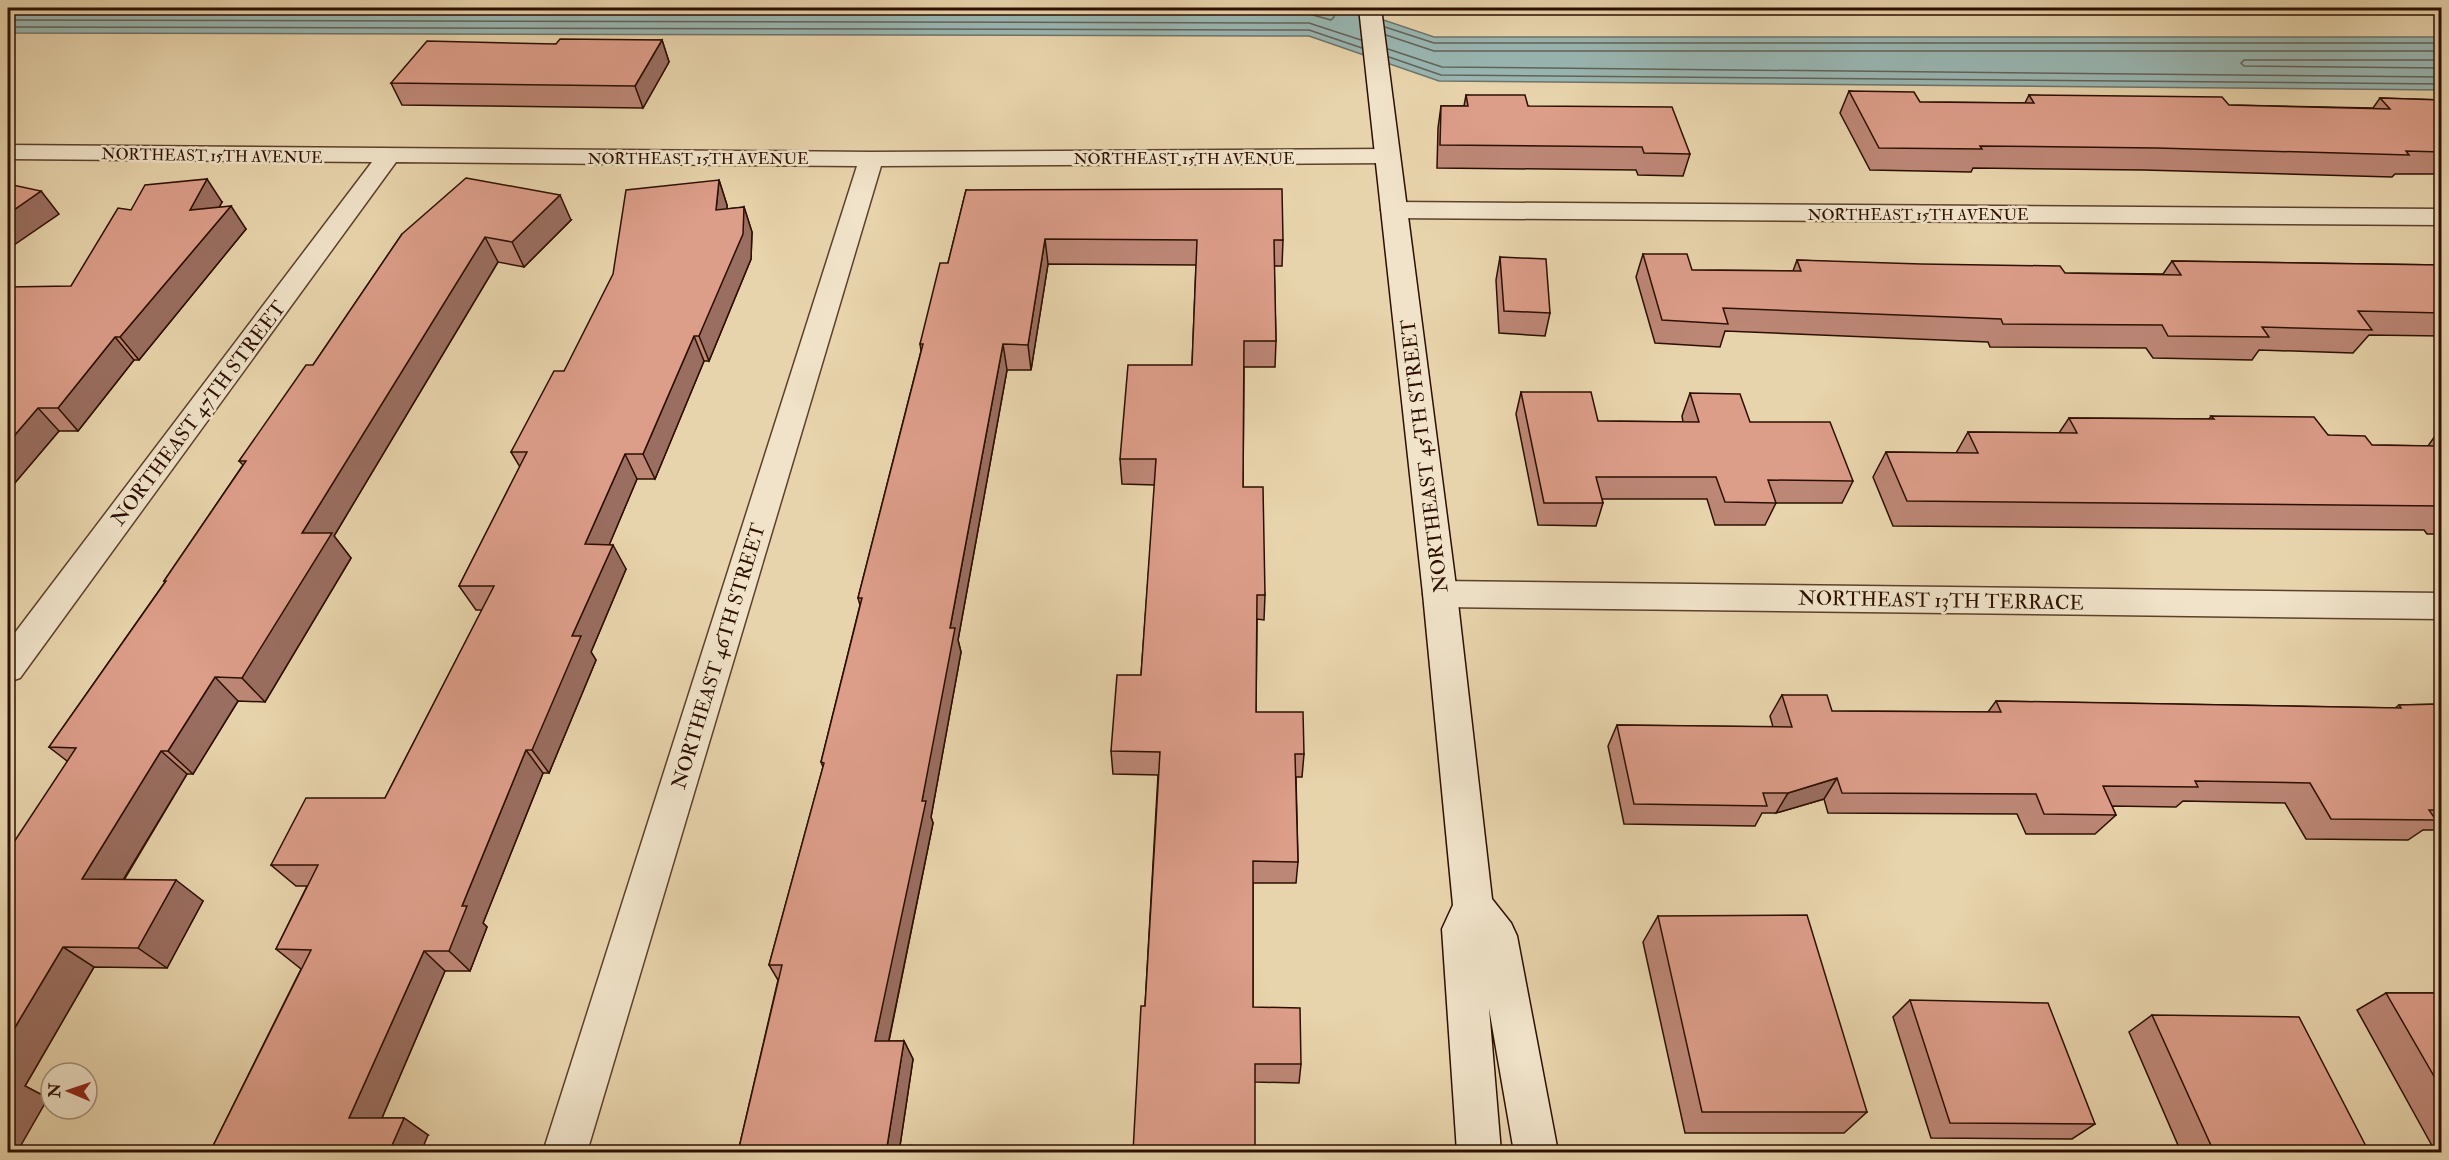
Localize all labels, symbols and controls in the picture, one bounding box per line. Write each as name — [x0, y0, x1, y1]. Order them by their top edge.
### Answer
street label: NORTHEAST 15TH AVENUE — [101, 144, 323, 168]
street label: NORTHEAST 15TH AVENUE — [587, 149, 809, 169]
street label: NORTHEAST 15TH AVENUE — [1073, 149, 1295, 169]
street label: NORTHEAST 15TH AVENUE — [1807, 205, 2029, 225]
street label: NORTHEAST 47TH STREET — [106, 296, 291, 531]
street label: NORTHEAST 45TH STREET — [1395, 318, 1454, 594]
street label: NORTHEAST 46TH STREET — [666, 520, 771, 792]
street label: NORTHEAST 13TH TERRACE — [1798, 586, 2084, 615]
north arrow — [39, 1061, 99, 1121]
text: N — [45, 1082, 65, 1099]

